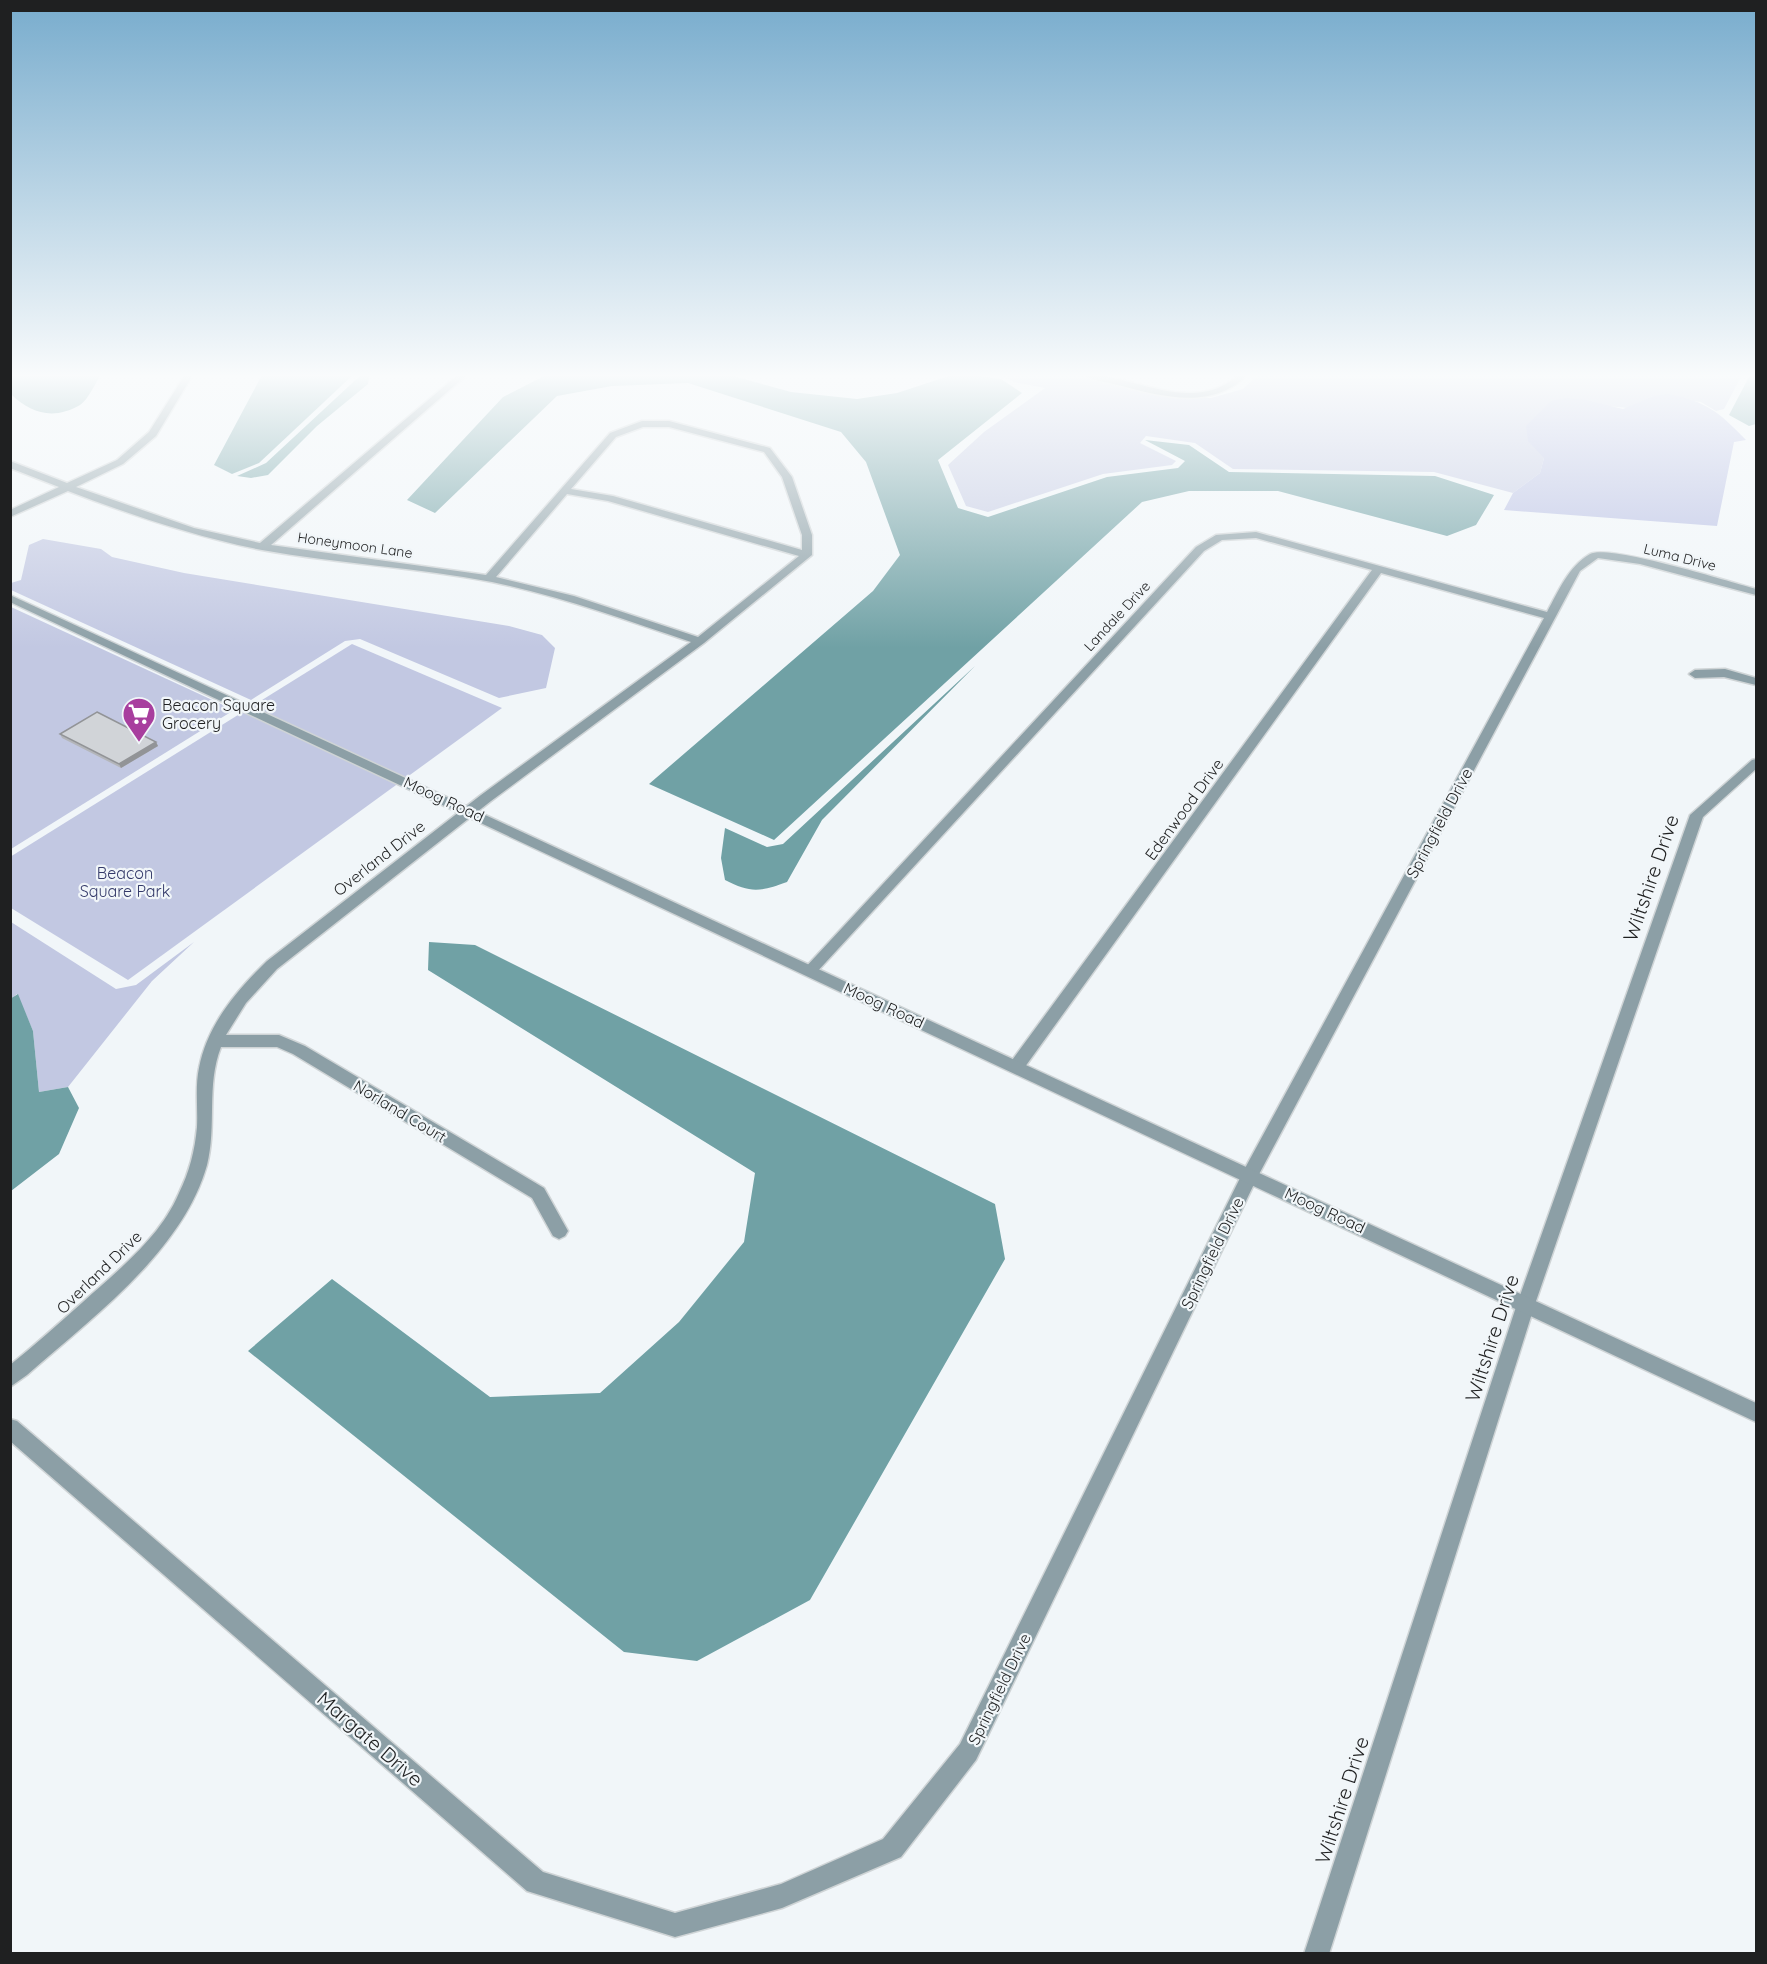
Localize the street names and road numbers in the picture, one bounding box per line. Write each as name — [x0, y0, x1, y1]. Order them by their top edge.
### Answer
street label: Honeymoon Lane — [296, 528, 414, 562]
street label: Luma Drive — [1642, 539, 1718, 575]
street label: Landale Drive — [1080, 577, 1154, 655]
street label: Edenwood Drive — [1140, 754, 1228, 864]
street label: Springfield Drive — [1402, 765, 1476, 881]
street label: Moog Road — [401, 772, 487, 826]
street label: Wiltshire Drive — [1617, 811, 1684, 945]
street label: Overland Drive — [329, 816, 429, 900]
street label: Moog Road — [841, 978, 927, 1032]
street label: Norland Court — [350, 1075, 450, 1147]
street label: Moog Road — [1282, 1183, 1368, 1237]
street label: Springfield Drive — [1176, 1194, 1248, 1312]
street label: Overland Drive — [52, 1226, 146, 1318]
street label: Wiltshire Drive — [1459, 1271, 1524, 1405]
street label: Springfield Drive — [963, 1630, 1035, 1748]
street label: Margate Drive — [312, 1686, 428, 1791]
street label: Wiltshire Drive — [1309, 1733, 1374, 1867]

